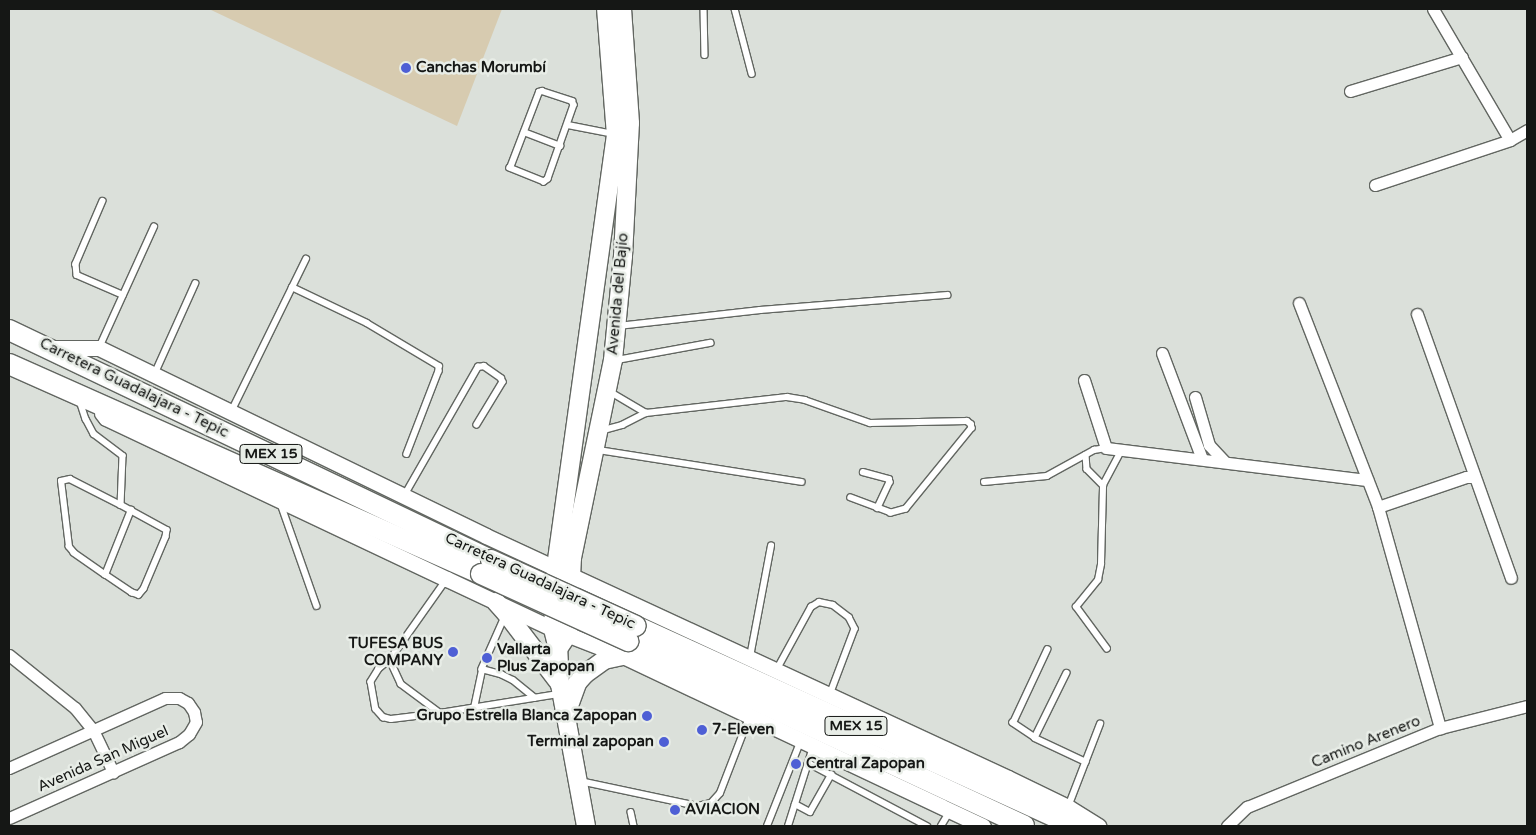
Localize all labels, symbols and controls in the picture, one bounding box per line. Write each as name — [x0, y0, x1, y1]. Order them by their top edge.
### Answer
place label: Canchas Morumbí — [416, 59, 546, 77]
marker: Canchas Morumbí — [400, 62, 412, 74]
street label: Avenida del Bajío — [604, 232, 632, 356]
street label: Carretera Guadalajara - Tepic — [37, 334, 231, 442]
road number: MEX 15 — [238, 442, 304, 466]
street label: Carretera Guadalajara - Tepic — [442, 529, 638, 633]
place label: TUFESA BUS COMPANY — [348, 634, 443, 669]
place label: Vallarta Plus Zapopan — [497, 640, 595, 675]
marker: TUFESA BUS COMPANY — [447, 646, 459, 658]
marker: Vallarta Plus Zapopan — [481, 652, 493, 664]
place label: Grupo Estrella Blanca Zapopan — [417, 707, 637, 725]
marker: Grupo Estrella Blanca Zapopan — [641, 710, 653, 722]
street label: Camino Arenero — [1309, 712, 1423, 772]
road number: MEX 15 — [824, 714, 888, 738]
place label: 7-Eleven — [712, 721, 774, 739]
street label: Avenida San Miguel — [35, 722, 171, 796]
marker: 7-Eleven — [696, 724, 708, 736]
place label: Terminal zapopan — [527, 733, 654, 751]
marker: Terminal zapopan — [658, 736, 670, 748]
place label: Central Zapopan — [806, 755, 925, 773]
marker: Central Zapopan — [790, 758, 802, 770]
place label: AVIACION — [685, 801, 760, 819]
marker: AVIACION — [669, 804, 681, 816]

